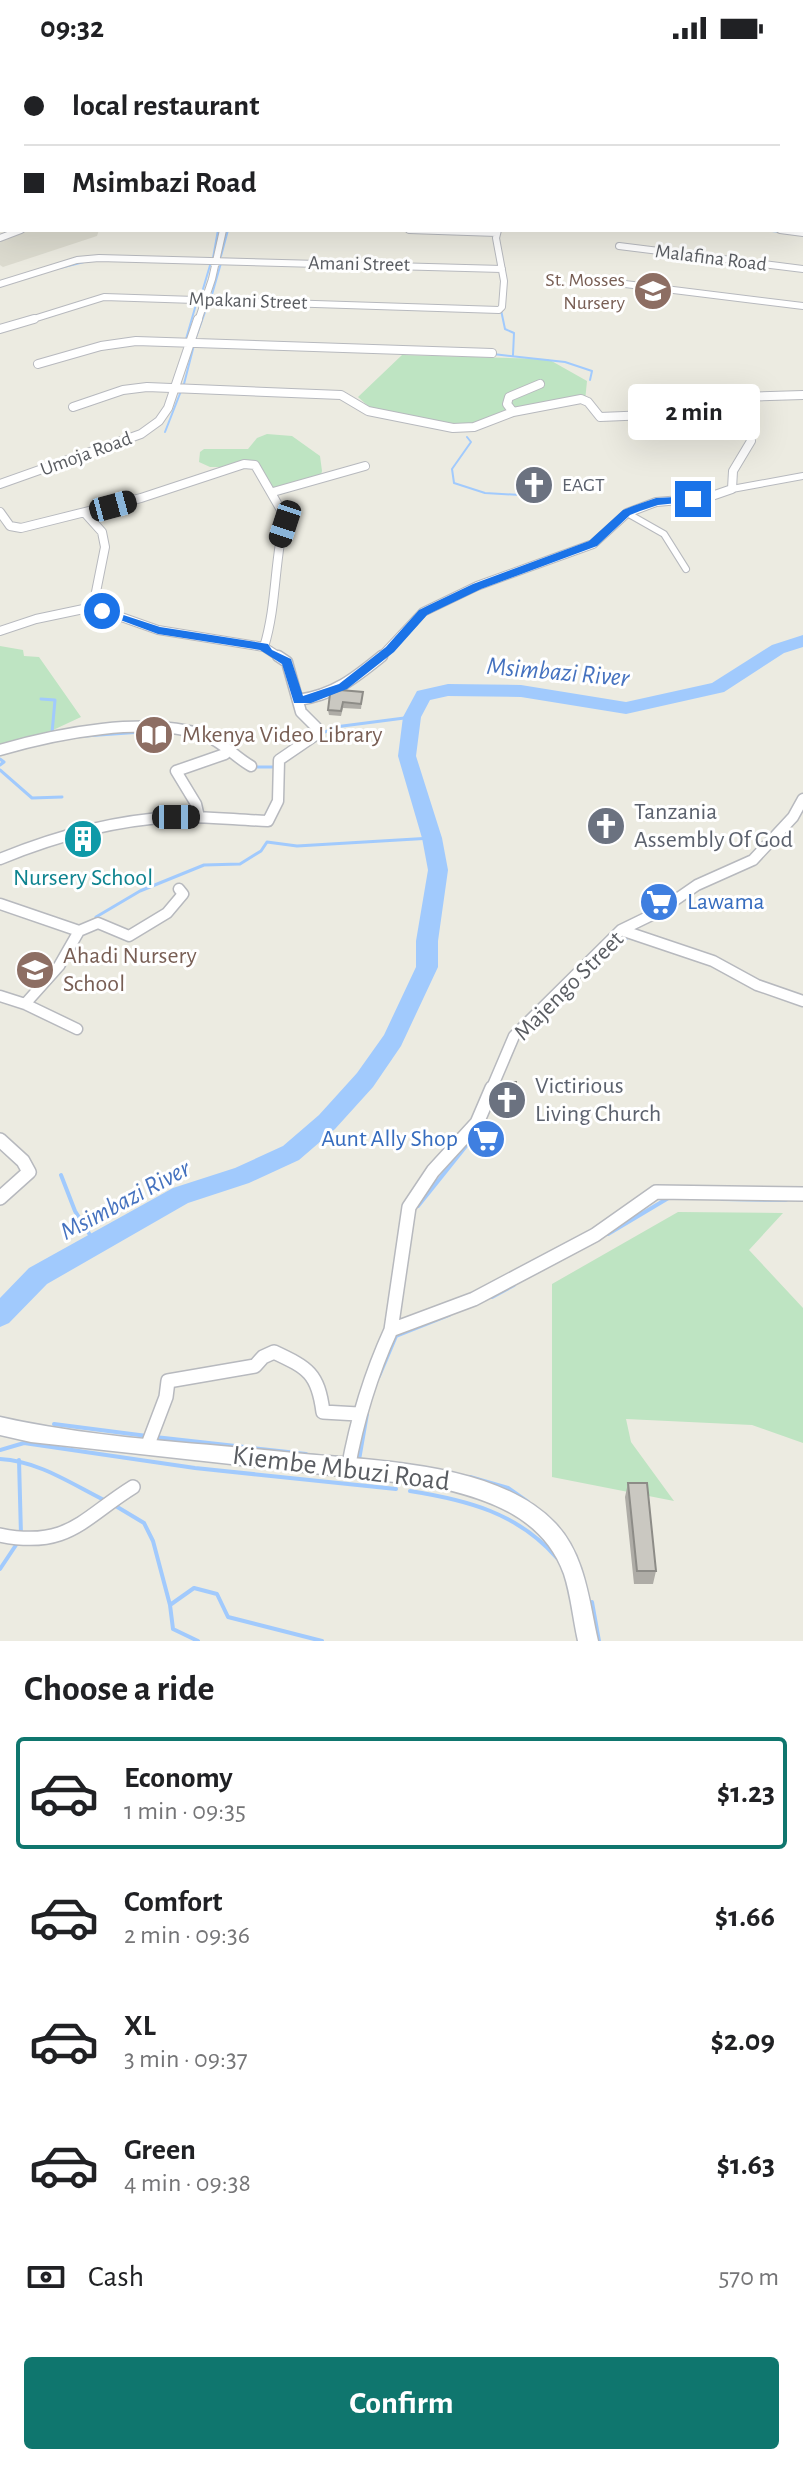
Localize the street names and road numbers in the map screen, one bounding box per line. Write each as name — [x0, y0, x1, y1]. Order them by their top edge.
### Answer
street label: Malafina Road — [654, 241, 768, 275]
street label: Amani Street — [308, 253, 411, 275]
street label: Mpakani Street — [188, 289, 308, 313]
street label: Umoja Road — [38, 428, 134, 480]
street label: Majengo Street — [510, 927, 628, 1045]
street label: Kiembe Mbuzi Road — [231, 1442, 451, 1496]

